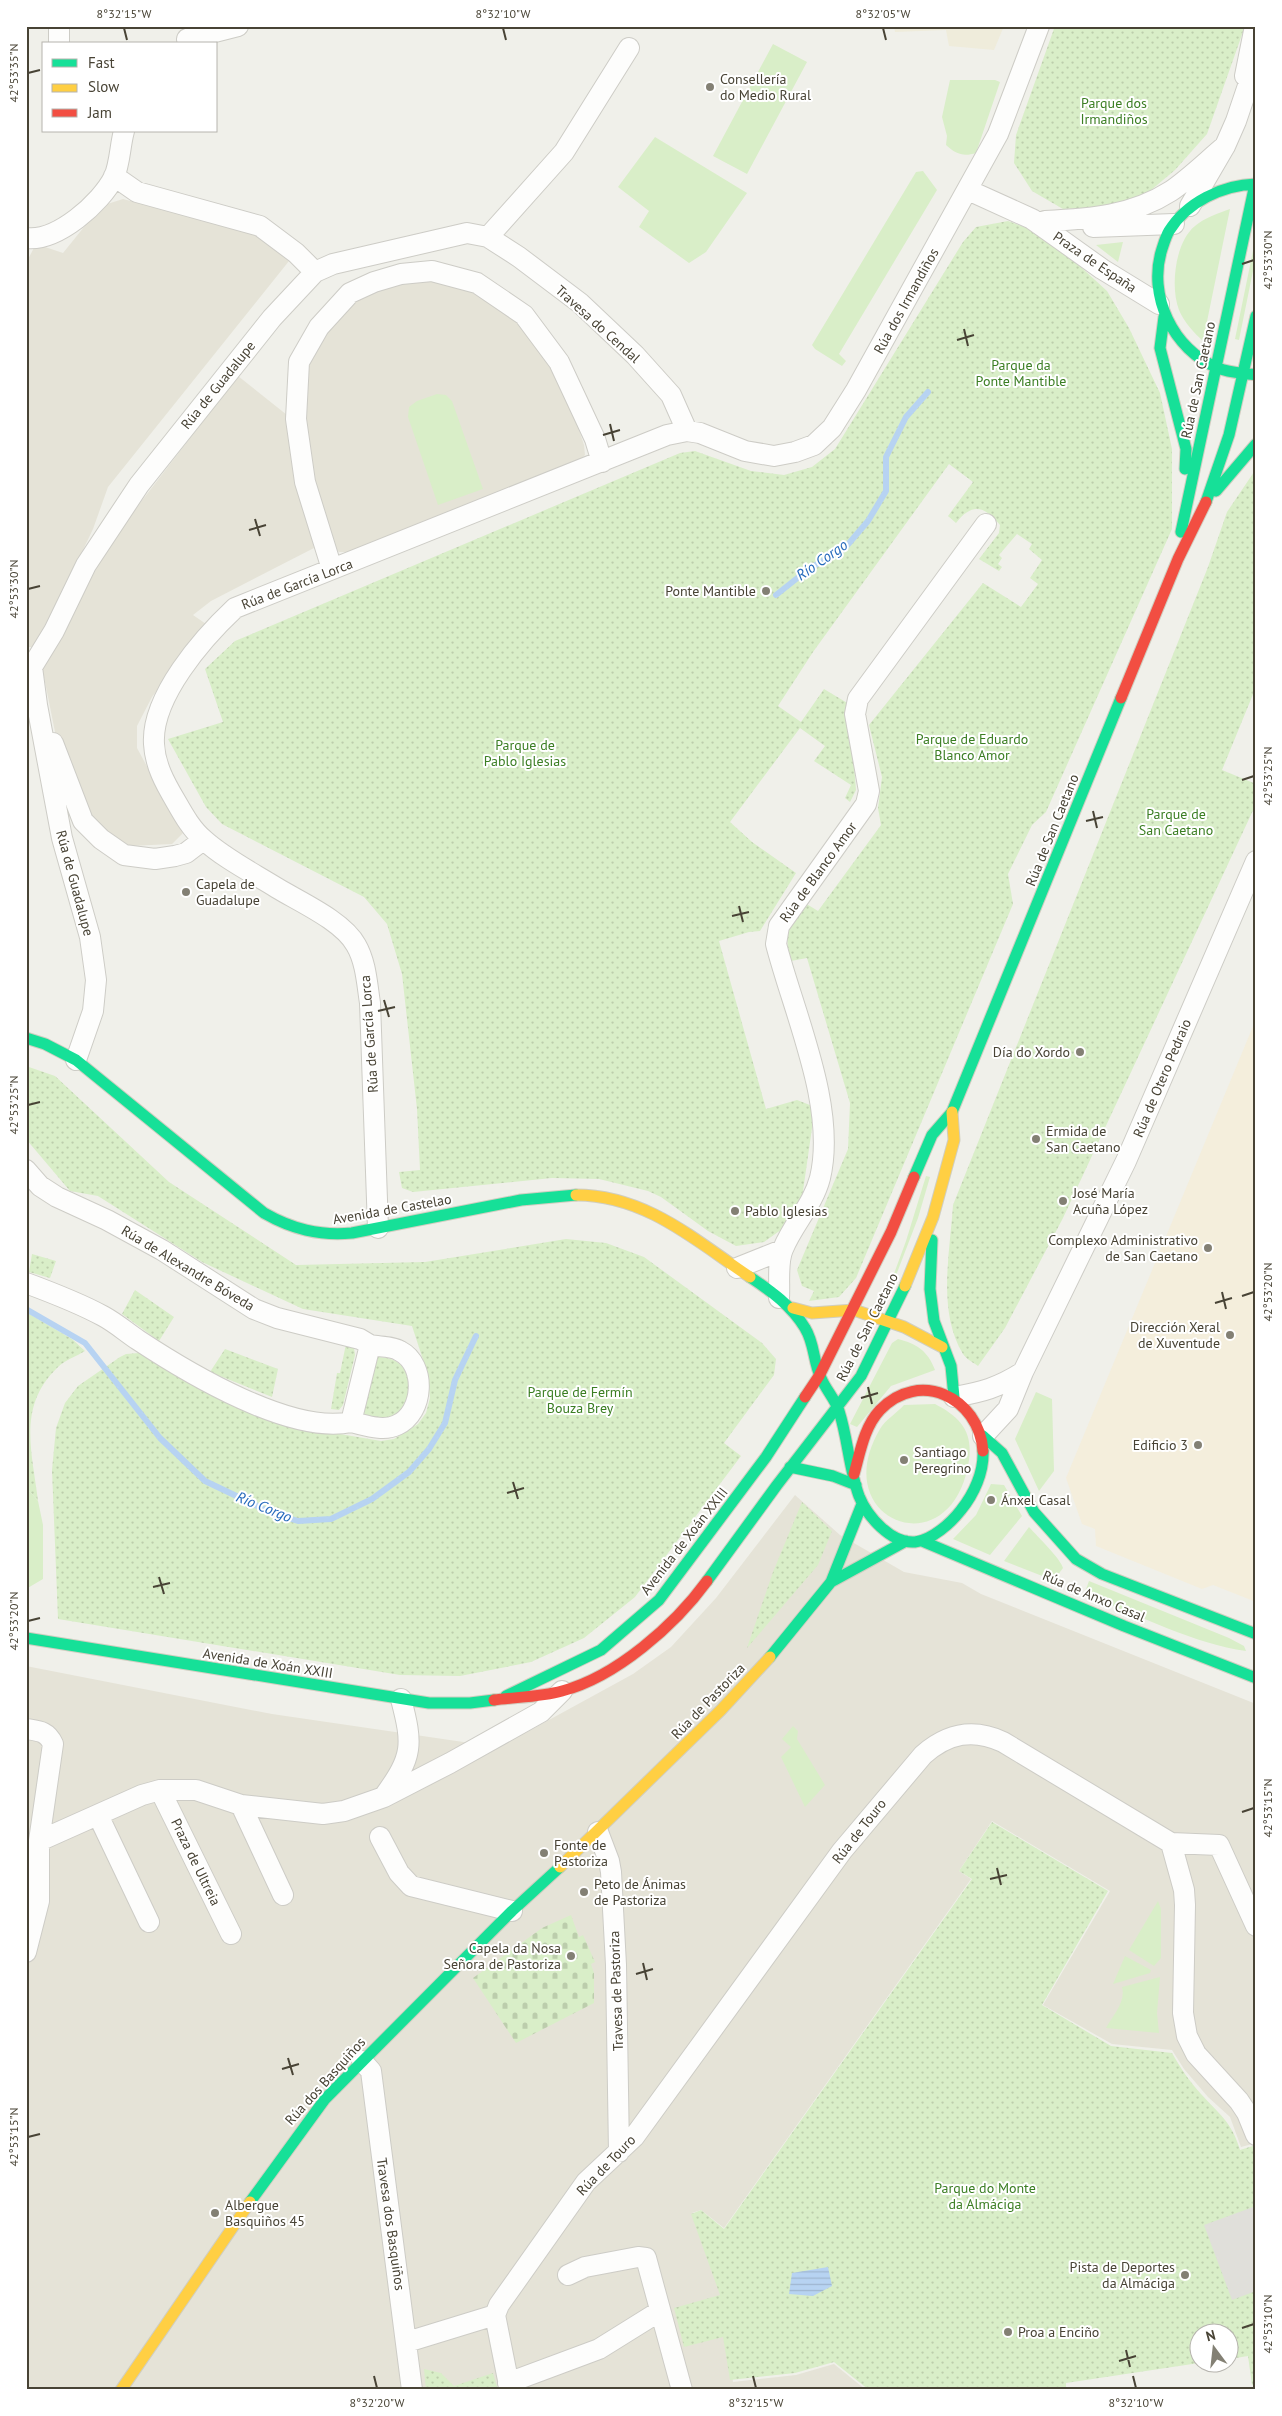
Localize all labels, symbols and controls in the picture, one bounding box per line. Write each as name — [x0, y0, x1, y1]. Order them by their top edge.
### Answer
text: 8°32'15"W — [97, 6, 151, 21]
text: 8°32'10"W — [476, 6, 530, 21]
text: 8°32'05"W — [856, 6, 910, 21]
legend — [42, 42, 218, 132]
text: 42°53'35"N — [6, 43, 21, 103]
text: Fast — [88, 53, 115, 72]
place label: Consellería do Medio Rural — [720, 70, 811, 104]
text: Slow — [88, 77, 119, 96]
marker: Consellería do Medio Rural — [704, 81, 716, 93]
park label: Parque dos Irmandiños — [1080, 94, 1148, 128]
text: Jam — [87, 103, 112, 122]
street label: Praza de España — [1050, 227, 1140, 297]
text: 42°53'30"N — [1260, 230, 1275, 290]
street label: Rúa dos Irmandiños — [869, 245, 943, 357]
street label: Travesa do Cendal — [552, 281, 644, 367]
street label: Rúa de San Caetano — [1177, 320, 1219, 440]
street label: Rúa de Guadalupe — [177, 337, 259, 433]
park label: Parque da Ponte Mantible — [976, 356, 1066, 390]
water label: Río Corgo — [792, 535, 851, 584]
street label: Rúa de García Lorca — [239, 554, 355, 614]
text: 42°53'30"N — [6, 559, 21, 619]
place label: Ponte Mantible — [665, 582, 756, 600]
marker: Ponte Mantible — [760, 585, 772, 597]
park label: Parque de Eduardo Blanco Amor — [916, 730, 1028, 764]
park label: Parque de Pablo Iglesias — [484, 736, 566, 770]
text: 42°53'25"N — [1260, 746, 1275, 806]
street label: Rúa de San Caetano — [1021, 771, 1083, 889]
park label: Parque de San Caetano — [1139, 805, 1213, 839]
street label: Rúa de Blanco Amor — [775, 818, 861, 926]
street label: Rúa de Guadalupe — [52, 828, 98, 938]
place label: Capela de Guadalupe — [196, 875, 260, 909]
marker: Capela de Guadalupe — [180, 886, 192, 898]
street label: Rúa de García Lorca — [356, 975, 382, 1093]
street label: Rúa de Otero Pedraio — [1129, 1016, 1195, 1140]
place label: Día do Xordo — [993, 1043, 1070, 1061]
marker: Día do Xordo — [1074, 1046, 1086, 1058]
text: 42°53'25"N — [6, 1075, 21, 1135]
place label: Ermida de San Caetano — [1046, 1122, 1120, 1156]
marker: Ermida de San Caetano — [1030, 1133, 1042, 1145]
place label: José María Acuña López — [1072, 1184, 1148, 1218]
street label: Avenida de Castelao — [331, 1190, 453, 1228]
marker: José María Acuña López — [1057, 1195, 1069, 1207]
place label: Pablo Iglesias — [745, 1202, 828, 1220]
marker: Pablo Iglesias — [729, 1205, 741, 1217]
street label: Rúa de Alexandre Bóveda — [118, 1221, 258, 1315]
place label: Complexo Administrativo de San Caetano — [1048, 1231, 1198, 1265]
marker: Complexo Administrativo de San Caetano — [1202, 1242, 1214, 1254]
text: 42°53'20"N — [1260, 1262, 1275, 1322]
street label: Rúa de San Caetano — [832, 1270, 902, 1384]
place label: Dirección Xeral de Xuventude — [1130, 1318, 1220, 1352]
marker: Dirección Xeral de Xuventude — [1224, 1329, 1236, 1341]
park label: Parque de Fermín Bouza Brey — [527, 1383, 633, 1417]
place label: Edificio 3 — [1133, 1436, 1188, 1454]
marker: Edificio 3 — [1192, 1439, 1204, 1451]
place label: Santiago Peregrino — [914, 1443, 971, 1477]
marker: Santiago Peregrino — [898, 1454, 910, 1466]
street label: Avenida de Xoán XXIII — [636, 1484, 732, 1598]
water label: Río Corgo — [233, 1487, 295, 1526]
place label: Ánxel Casal — [1001, 1491, 1070, 1509]
marker: Ánxel Casal — [985, 1494, 997, 1506]
street label: Rúa de Anxo Casal — [1040, 1566, 1148, 1626]
text: 42°53'20"N — [6, 1591, 21, 1651]
street label: Avenida de Xoán XXIII — [202, 1644, 334, 1682]
street label: Rúa de Pastoriza — [667, 1659, 749, 1743]
text: 42°53'15"N — [1260, 1778, 1275, 1838]
street label: Rúa de Touro — [828, 1795, 890, 1867]
street label: Praza de Ultreia — [167, 1815, 225, 1909]
place label: Fonte de Pastoriza — [554, 1836, 608, 1870]
marker: Fonte de Pastoriza — [538, 1847, 550, 1859]
place label: Peto de Ánimas de Pastoriza — [594, 1875, 686, 1909]
marker: Peto de Ánimas de Pastoriza — [578, 1886, 590, 1898]
street label: Travesa de Pastoriza — [605, 1930, 627, 2052]
place label: Capela da Nosa Señora de Pastoriza — [443, 1939, 561, 1973]
marker: Capela da Nosa Señora de Pastoriza — [565, 1950, 577, 1962]
street label: Rúa dos Basquiños — [281, 2033, 369, 2129]
text: 42°53'15"N — [6, 2107, 21, 2167]
street label: Rúa de Touro — [573, 2131, 639, 2199]
street label: Travesa dos Basquiños — [373, 2156, 409, 2292]
park label: Parque do Monte da Almáciga — [934, 2179, 1036, 2213]
place label: Albergue Basquiños 45 — [225, 2196, 305, 2230]
marker: Albergue Basquiños 45 — [209, 2207, 221, 2219]
place label: Pista de Deportes da Almáciga — [1070, 2258, 1175, 2292]
marker: Pista de Deportes da Almáciga — [1179, 2269, 1191, 2281]
text: 42°53'10"N — [1260, 2294, 1275, 2354]
place label: Proa a Enciño — [1018, 2323, 1099, 2341]
north arrow — [1190, 2324, 1240, 2374]
marker: Proa a Enciño — [1002, 2326, 1014, 2338]
text: N — [1204, 2326, 1217, 2345]
text: 8°32'20"W — [350, 2395, 404, 2410]
text: 8°32'15"W — [729, 2395, 783, 2410]
text: 8°32'10"W — [1109, 2395, 1163, 2410]

